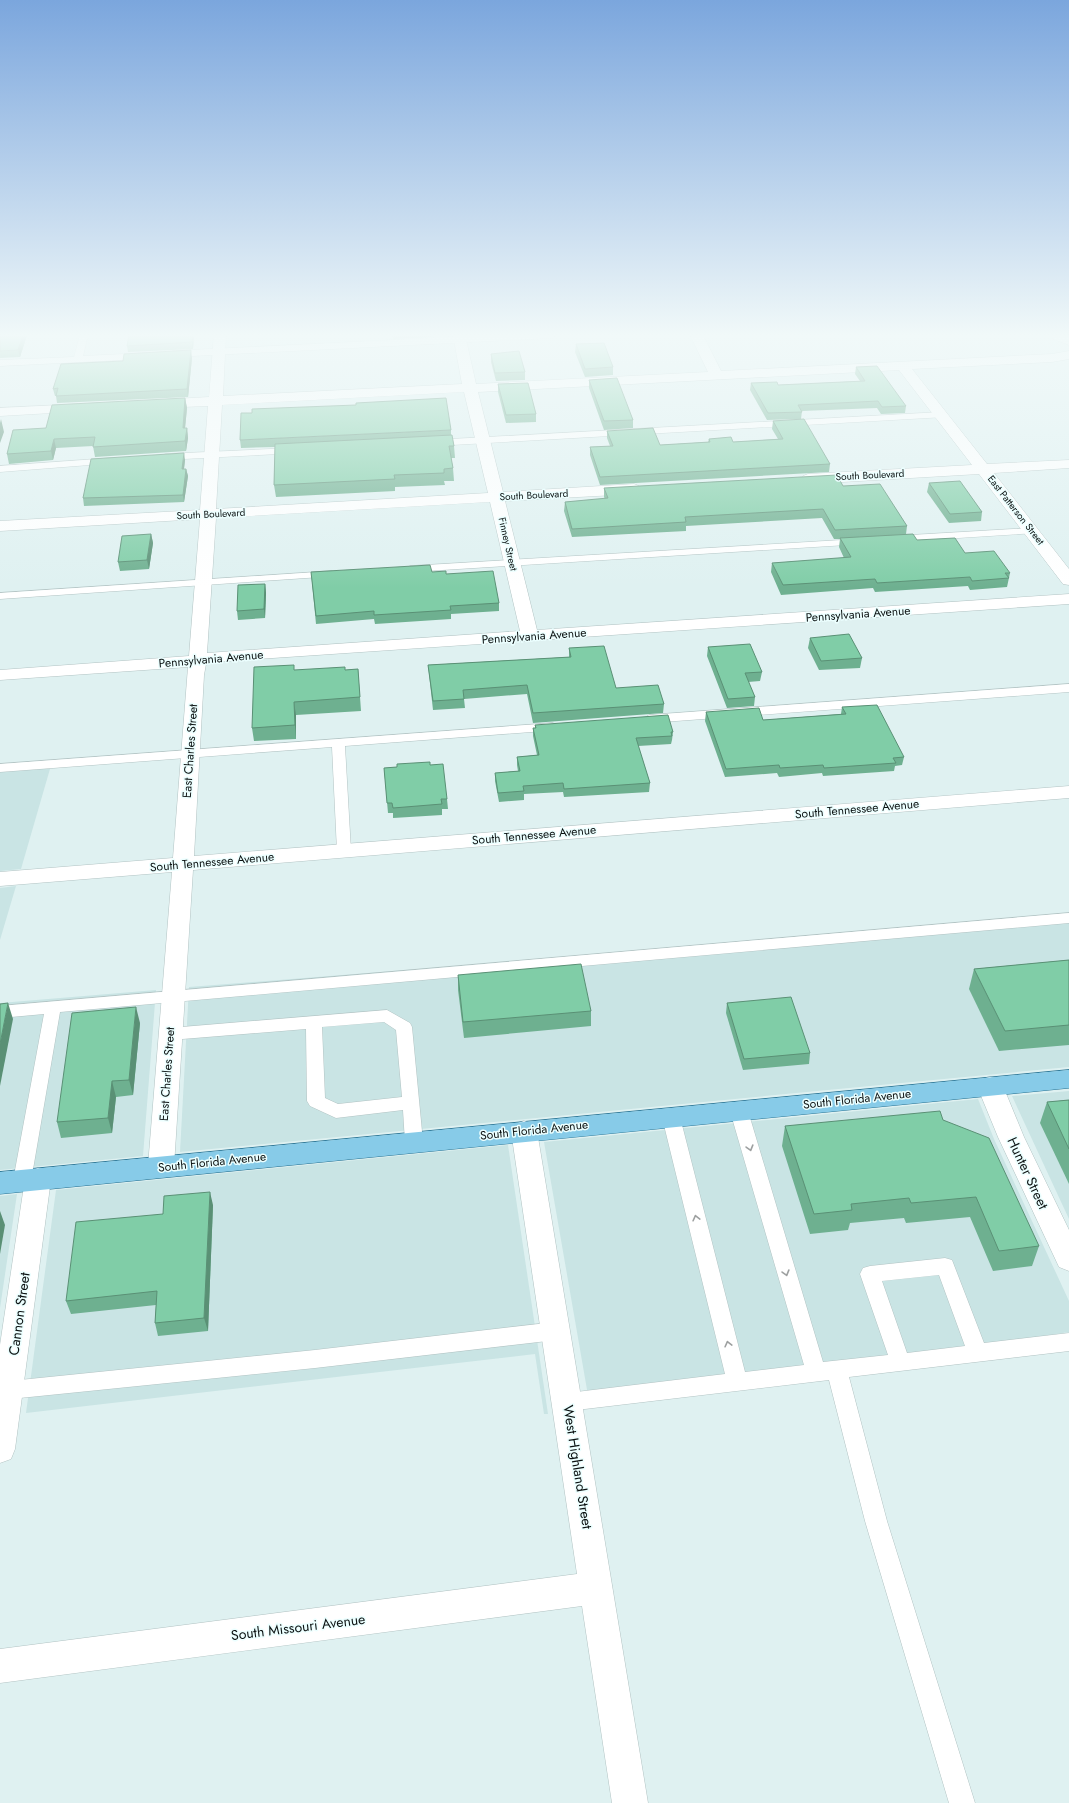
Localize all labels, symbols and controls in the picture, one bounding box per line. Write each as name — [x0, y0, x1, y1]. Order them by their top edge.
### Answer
street label: South Boulevard — [835, 466, 905, 484]
street label: East Patterson Street — [984, 472, 1048, 548]
street label: South Boulevard — [499, 486, 569, 504]
street label: South Boulevard — [176, 505, 246, 523]
street label: Finney Street — [495, 516, 522, 573]
street label: Pennsylvania Avenue — [805, 601, 911, 627]
street label: Pennsylvania Avenue — [481, 623, 587, 649]
street label: Pennsylvania Avenue — [158, 645, 264, 673]
street label: East Charles Street — [178, 703, 202, 799]
street label: South Tennessee Avenue — [794, 795, 920, 823]
street label: South Tennessee Avenue — [471, 821, 597, 849]
street label: South Tennessee Avenue — [149, 848, 275, 876]
street label: East Charles Street — [155, 1026, 179, 1122]
street label: South Florida Avenue — [802, 1084, 912, 1114]
street label: South Florida Avenue — [479, 1115, 589, 1145]
street label: Hunter Street — [1003, 1134, 1054, 1213]
one-way arrow — [745, 1144, 754, 1151]
street label: South Florida Avenue — [157, 1147, 267, 1177]
one-way arrow — [692, 1215, 701, 1222]
one-way arrow — [781, 1269, 790, 1276]
street label: Cannon Street — [3, 1271, 35, 1357]
one-way arrow — [724, 1341, 732, 1347]
street label: West Highland Street — [558, 1404, 598, 1531]
street label: South Missouri Avenue — [230, 1609, 366, 1645]

